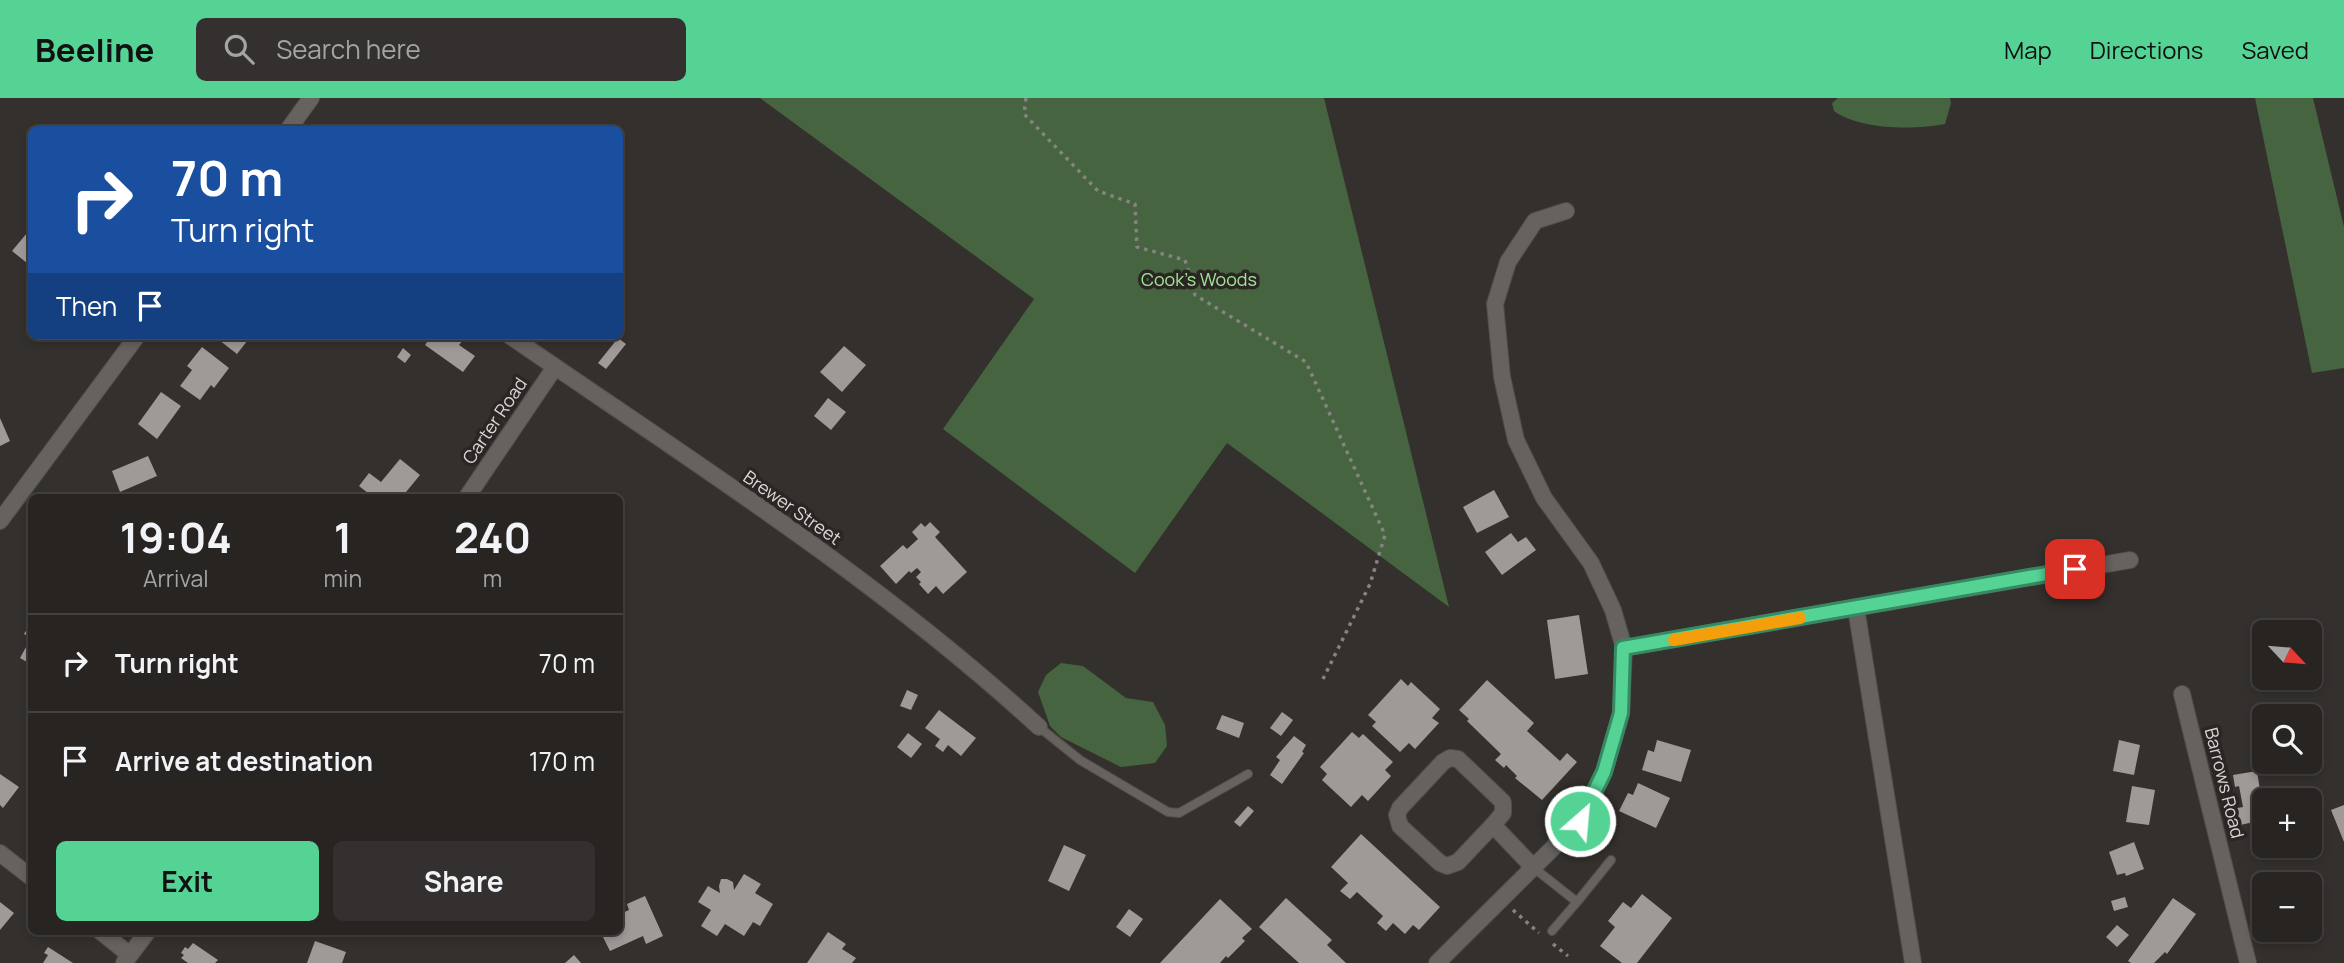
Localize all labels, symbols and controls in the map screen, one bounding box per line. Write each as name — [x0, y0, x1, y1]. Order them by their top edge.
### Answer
search box — [196, 18, 686, 81]
text: Beeline — [35, 27, 154, 72]
icon: search — [220, 30, 258, 68]
text: Search here — [276, 31, 421, 67]
text: Map — [2004, 33, 2052, 66]
text: Directions — [2090, 33, 2203, 66]
text: Saved — [2241, 33, 2309, 66]
text: 70 m — [171, 144, 283, 211]
icon: right — [56, 154, 147, 245]
text: Turn right — [171, 208, 314, 252]
park label: Cook's Woods — [1141, 267, 1257, 291]
icon: arrive — [131, 287, 169, 325]
text: Then — [56, 288, 117, 324]
street label: Carter Road — [456, 372, 532, 468]
street label: Brewer Street — [739, 465, 846, 550]
text: 19:04 — [120, 508, 232, 566]
text: 1 — [334, 508, 352, 566]
text: 240 — [454, 508, 531, 566]
pin — [2045, 539, 2105, 599]
icon: arrive — [2056, 550, 2094, 588]
text: Arrival — [143, 562, 209, 594]
text: min — [324, 562, 362, 594]
text: m — [483, 562, 502, 594]
north arrow — [2252, 620, 2322, 690]
map controls — [2252, 620, 2322, 942]
icon: right — [56, 644, 94, 682]
text: Turn right — [115, 645, 239, 681]
text: 70 m — [539, 645, 595, 681]
button: search — [2252, 704, 2322, 774]
street label: Barrows Road — [2200, 725, 2250, 841]
icon: arrive — [56, 742, 94, 780]
text: Arrive at destination — [115, 743, 373, 779]
text: 170 m — [529, 743, 595, 779]
position arrow — [1543, 784, 1617, 858]
button: + — [2252, 788, 2322, 858]
button: Exit — [56, 841, 319, 921]
button: Share — [333, 841, 595, 921]
button: − — [2252, 872, 2322, 942]

